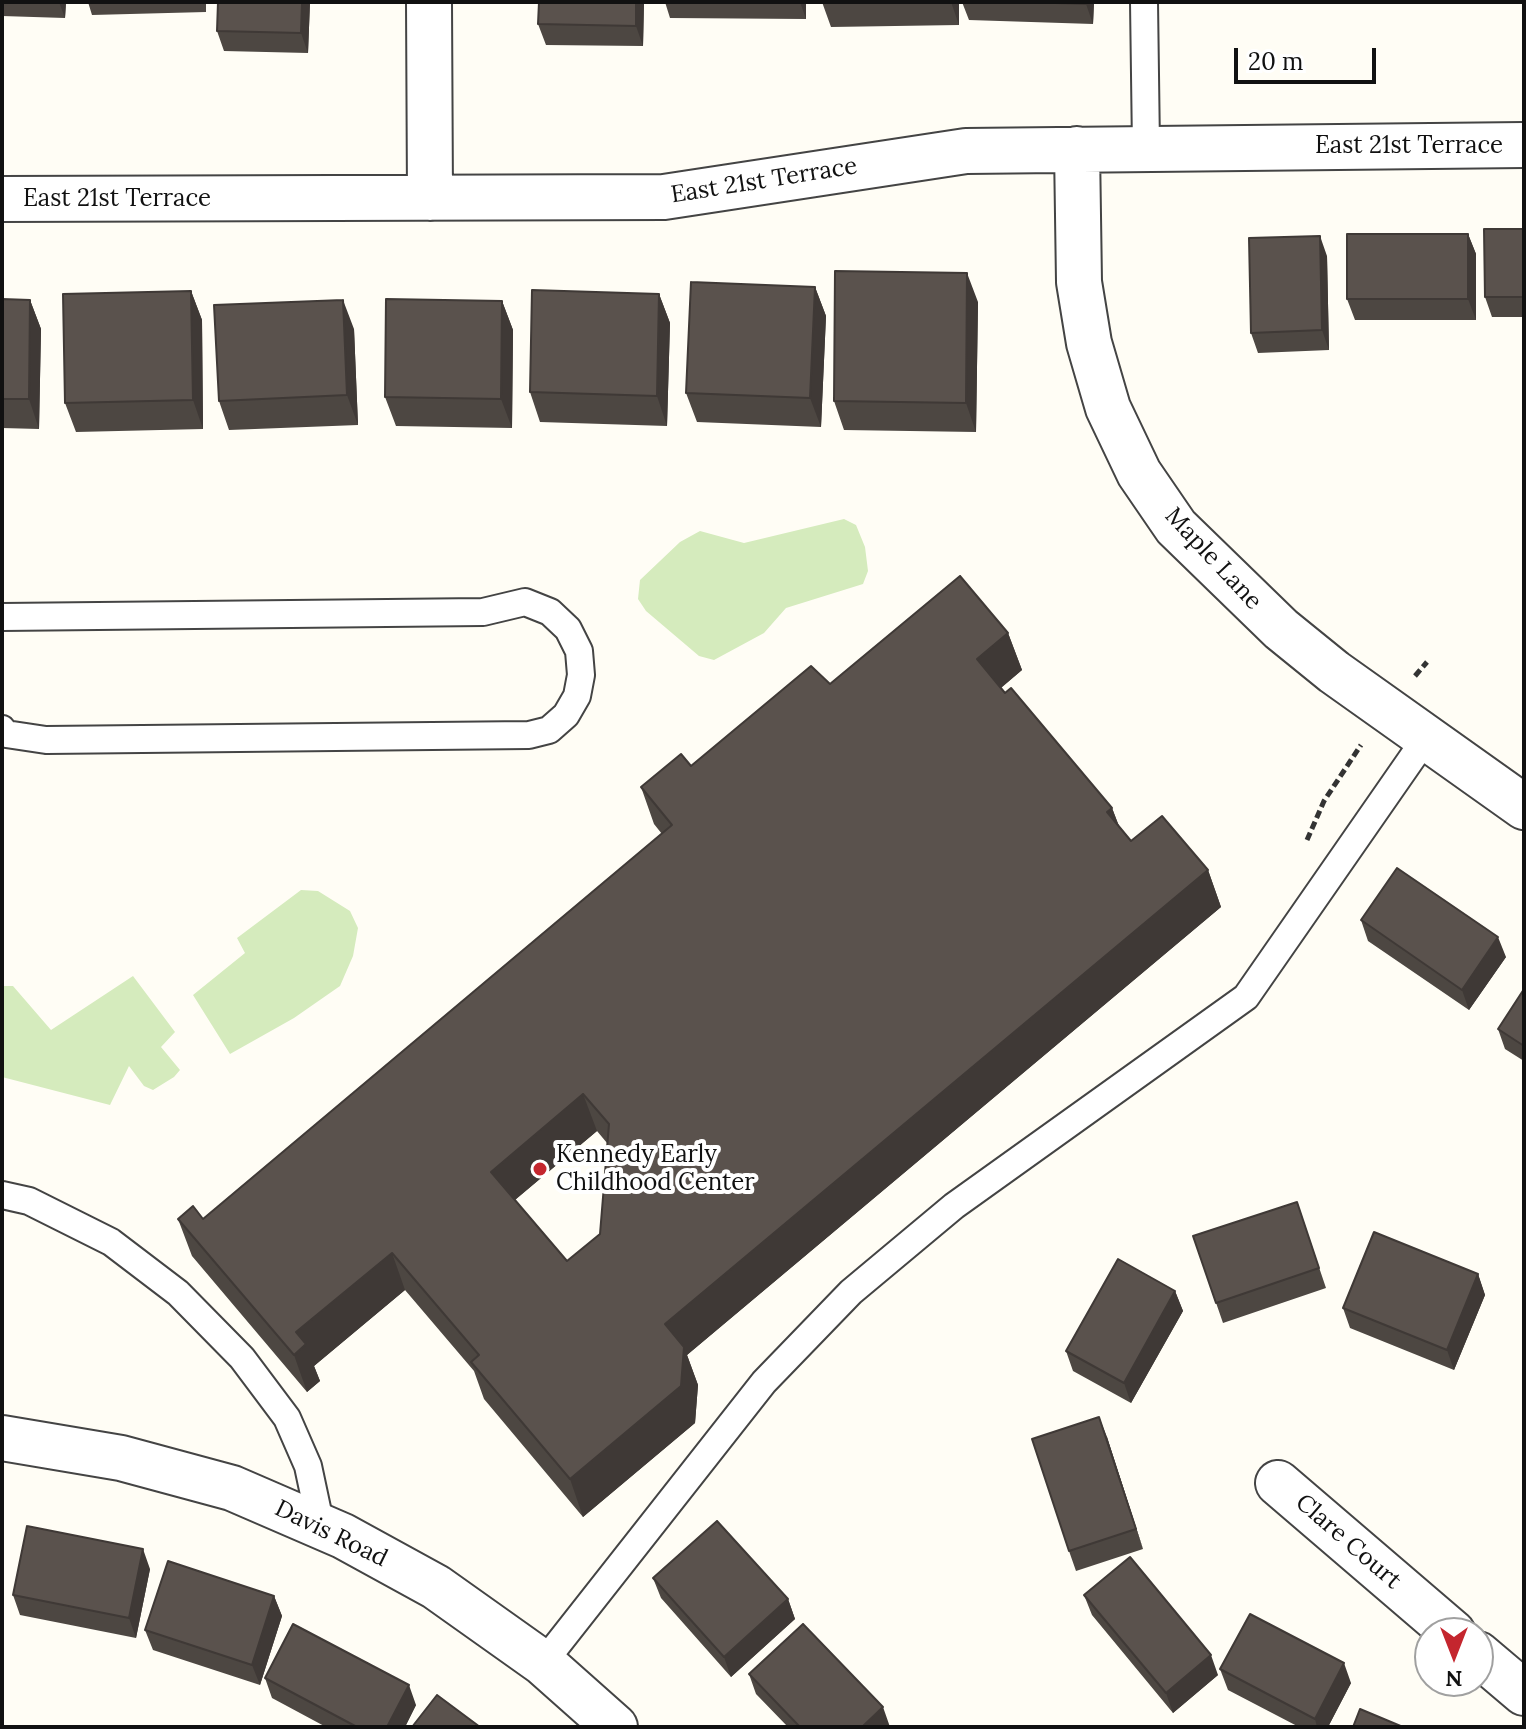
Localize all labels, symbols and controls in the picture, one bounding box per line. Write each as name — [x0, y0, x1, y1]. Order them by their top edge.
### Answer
scale bar — [1238, 32, 1380, 82]
text: 20 m — [1248, 46, 1304, 77]
street label: East 21st Terrace — [1315, 132, 1503, 160]
street label: East 21st Terrace — [669, 152, 859, 210]
street label: East 21st Terrace — [23, 185, 211, 213]
street label: Maple Lane — [1158, 502, 1268, 616]
place label: Kennedy Early Childhood Center — [556, 1141, 755, 1197]
marker: Kennedy Early Childhood Center — [531, 1160, 549, 1178]
street label: Clare Court — [1289, 1488, 1407, 1596]
street label: Davis Road — [270, 1494, 392, 1574]
north arrow — [1414, 1617, 1494, 1697]
text: N — [1446, 1665, 1463, 1693]

